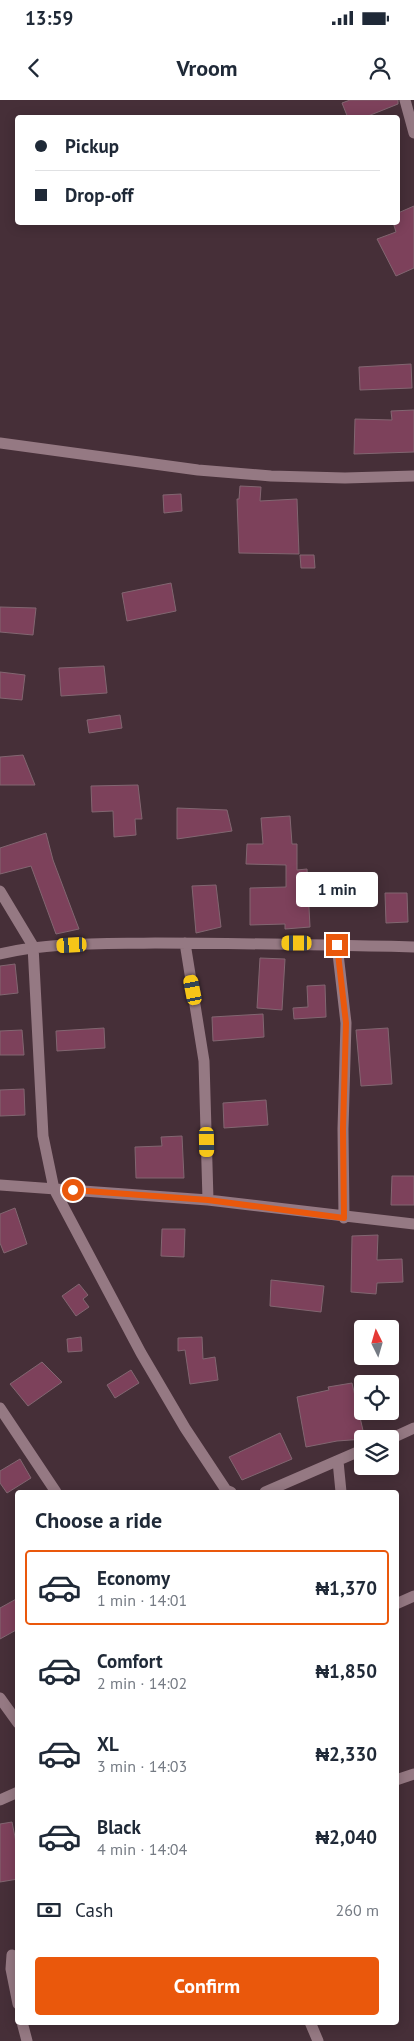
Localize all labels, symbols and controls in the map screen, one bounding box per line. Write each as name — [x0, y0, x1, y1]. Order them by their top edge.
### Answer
text: 13:59 — [25, 6, 73, 30]
icon: back — [20, 54, 48, 82]
text: Vroom — [176, 54, 238, 82]
icon: person — [366, 54, 394, 82]
text: Pickup — [65, 134, 119, 158]
text: Drop-off — [65, 183, 133, 207]
callout: 1 min — [296, 872, 378, 908]
text: 1 min — [317, 879, 357, 899]
route end — [326, 934, 348, 956]
car — [282, 936, 312, 951]
car — [56, 937, 87, 953]
car — [182, 974, 203, 1006]
car — [199, 1127, 214, 1157]
route start — [62, 1179, 84, 1201]
north arrow — [354, 1320, 399, 1365]
map controls — [354, 1320, 399, 1475]
button: locate — [354, 1375, 399, 1420]
button: layers — [354, 1430, 399, 1475]
text: Choose a ride — [35, 1506, 162, 1534]
icon: car — [37, 1565, 82, 1610]
text: Economy — [97, 1566, 170, 1590]
text: ₦1,370 — [315, 1576, 377, 1600]
text: 1 min · 14:01 — [97, 1590, 187, 1610]
icon: car — [37, 1648, 82, 1693]
text: Comfort — [97, 1649, 163, 1673]
text: ₦1,850 — [315, 1659, 377, 1683]
text: 2 min · 14:02 — [97, 1673, 187, 1693]
icon: car — [37, 1731, 82, 1776]
text: XL — [97, 1732, 119, 1756]
text: ₦2,330 — [315, 1742, 377, 1766]
text: 3 min · 14:03 — [97, 1756, 187, 1776]
icon: car — [37, 1814, 82, 1859]
text: Black — [97, 1815, 141, 1839]
text: ₦2,040 — [315, 1825, 377, 1849]
text: 4 min · 14:04 — [97, 1839, 187, 1859]
icon: cash — [35, 1896, 63, 1924]
text: Cash — [75, 1898, 113, 1922]
text: 260 m — [336, 1900, 379, 1920]
button: Confirm — [35, 1957, 379, 2015]

